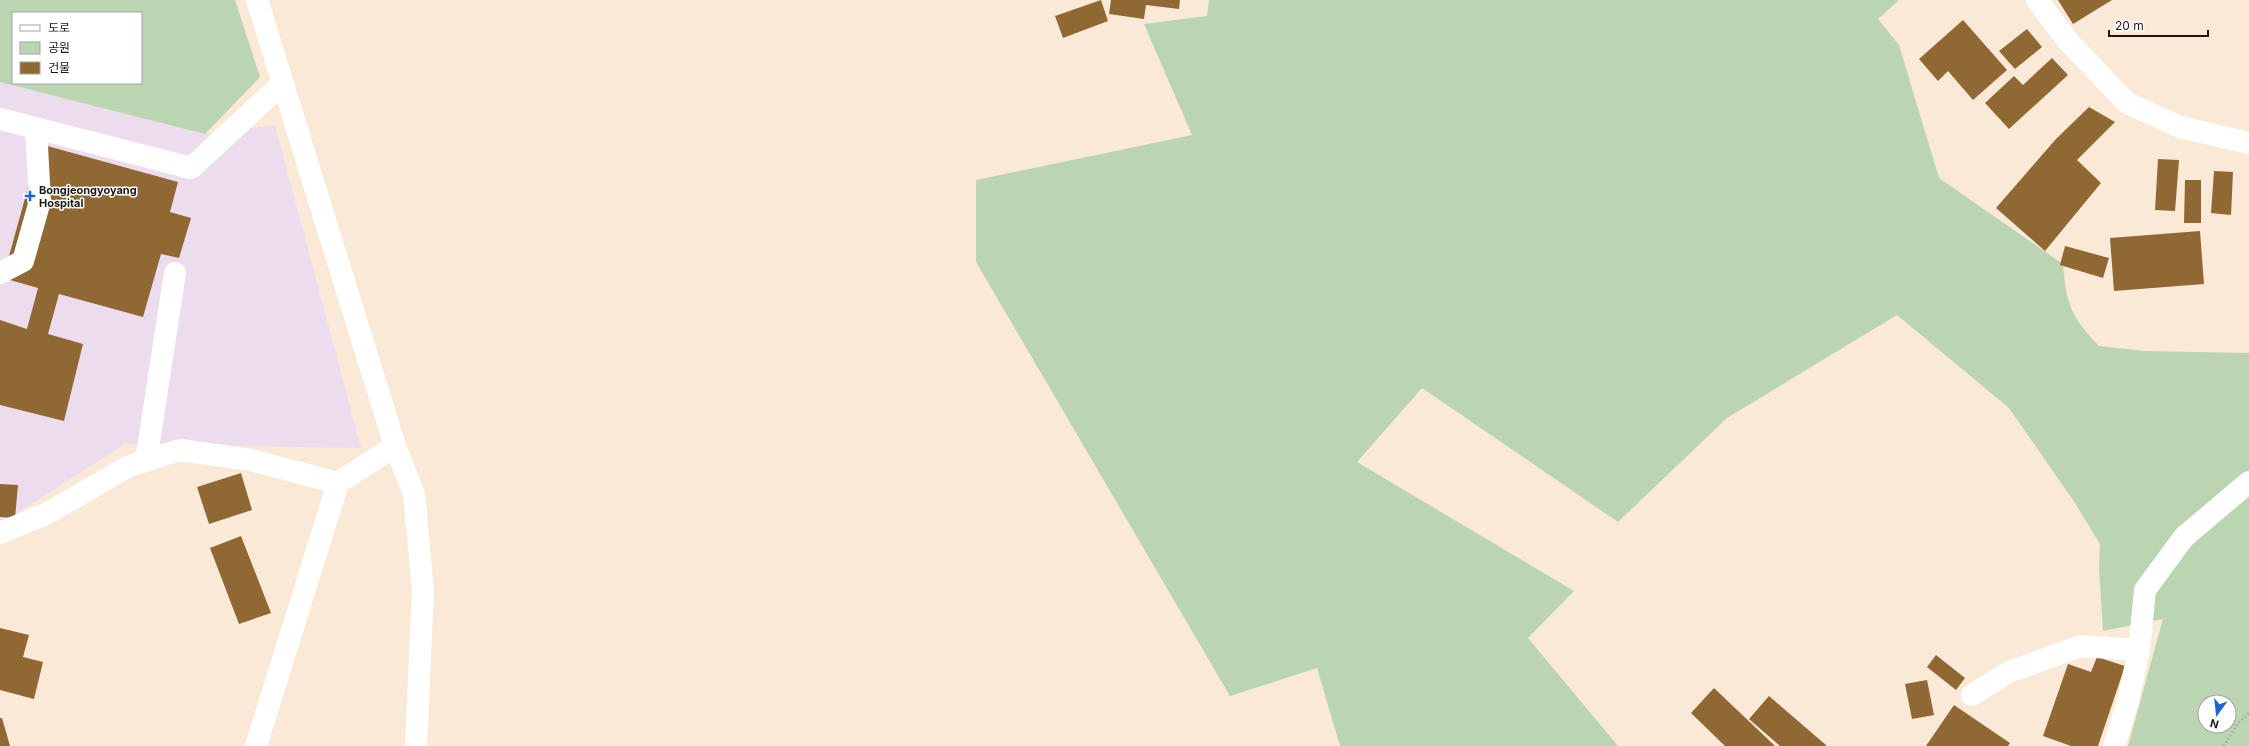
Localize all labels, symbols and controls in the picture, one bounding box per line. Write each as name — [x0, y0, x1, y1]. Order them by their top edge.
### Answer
legend — [12, 12, 142, 84]
scale bar — [2109, 12, 2208, 38]
text: 20 m — [2115, 18, 2144, 33]
text: 도로 — [48, 20, 70, 35]
text: 공원 — [48, 40, 70, 55]
text: 건물 — [48, 60, 70, 75]
place label: Bongjeongyoyang Hospital — [39, 183, 137, 210]
marker: Bongjeongyoyang Hospital — [24, 190, 36, 202]
north arrow — [2197, 694, 2237, 734]
text: N — [2209, 716, 2220, 732]

